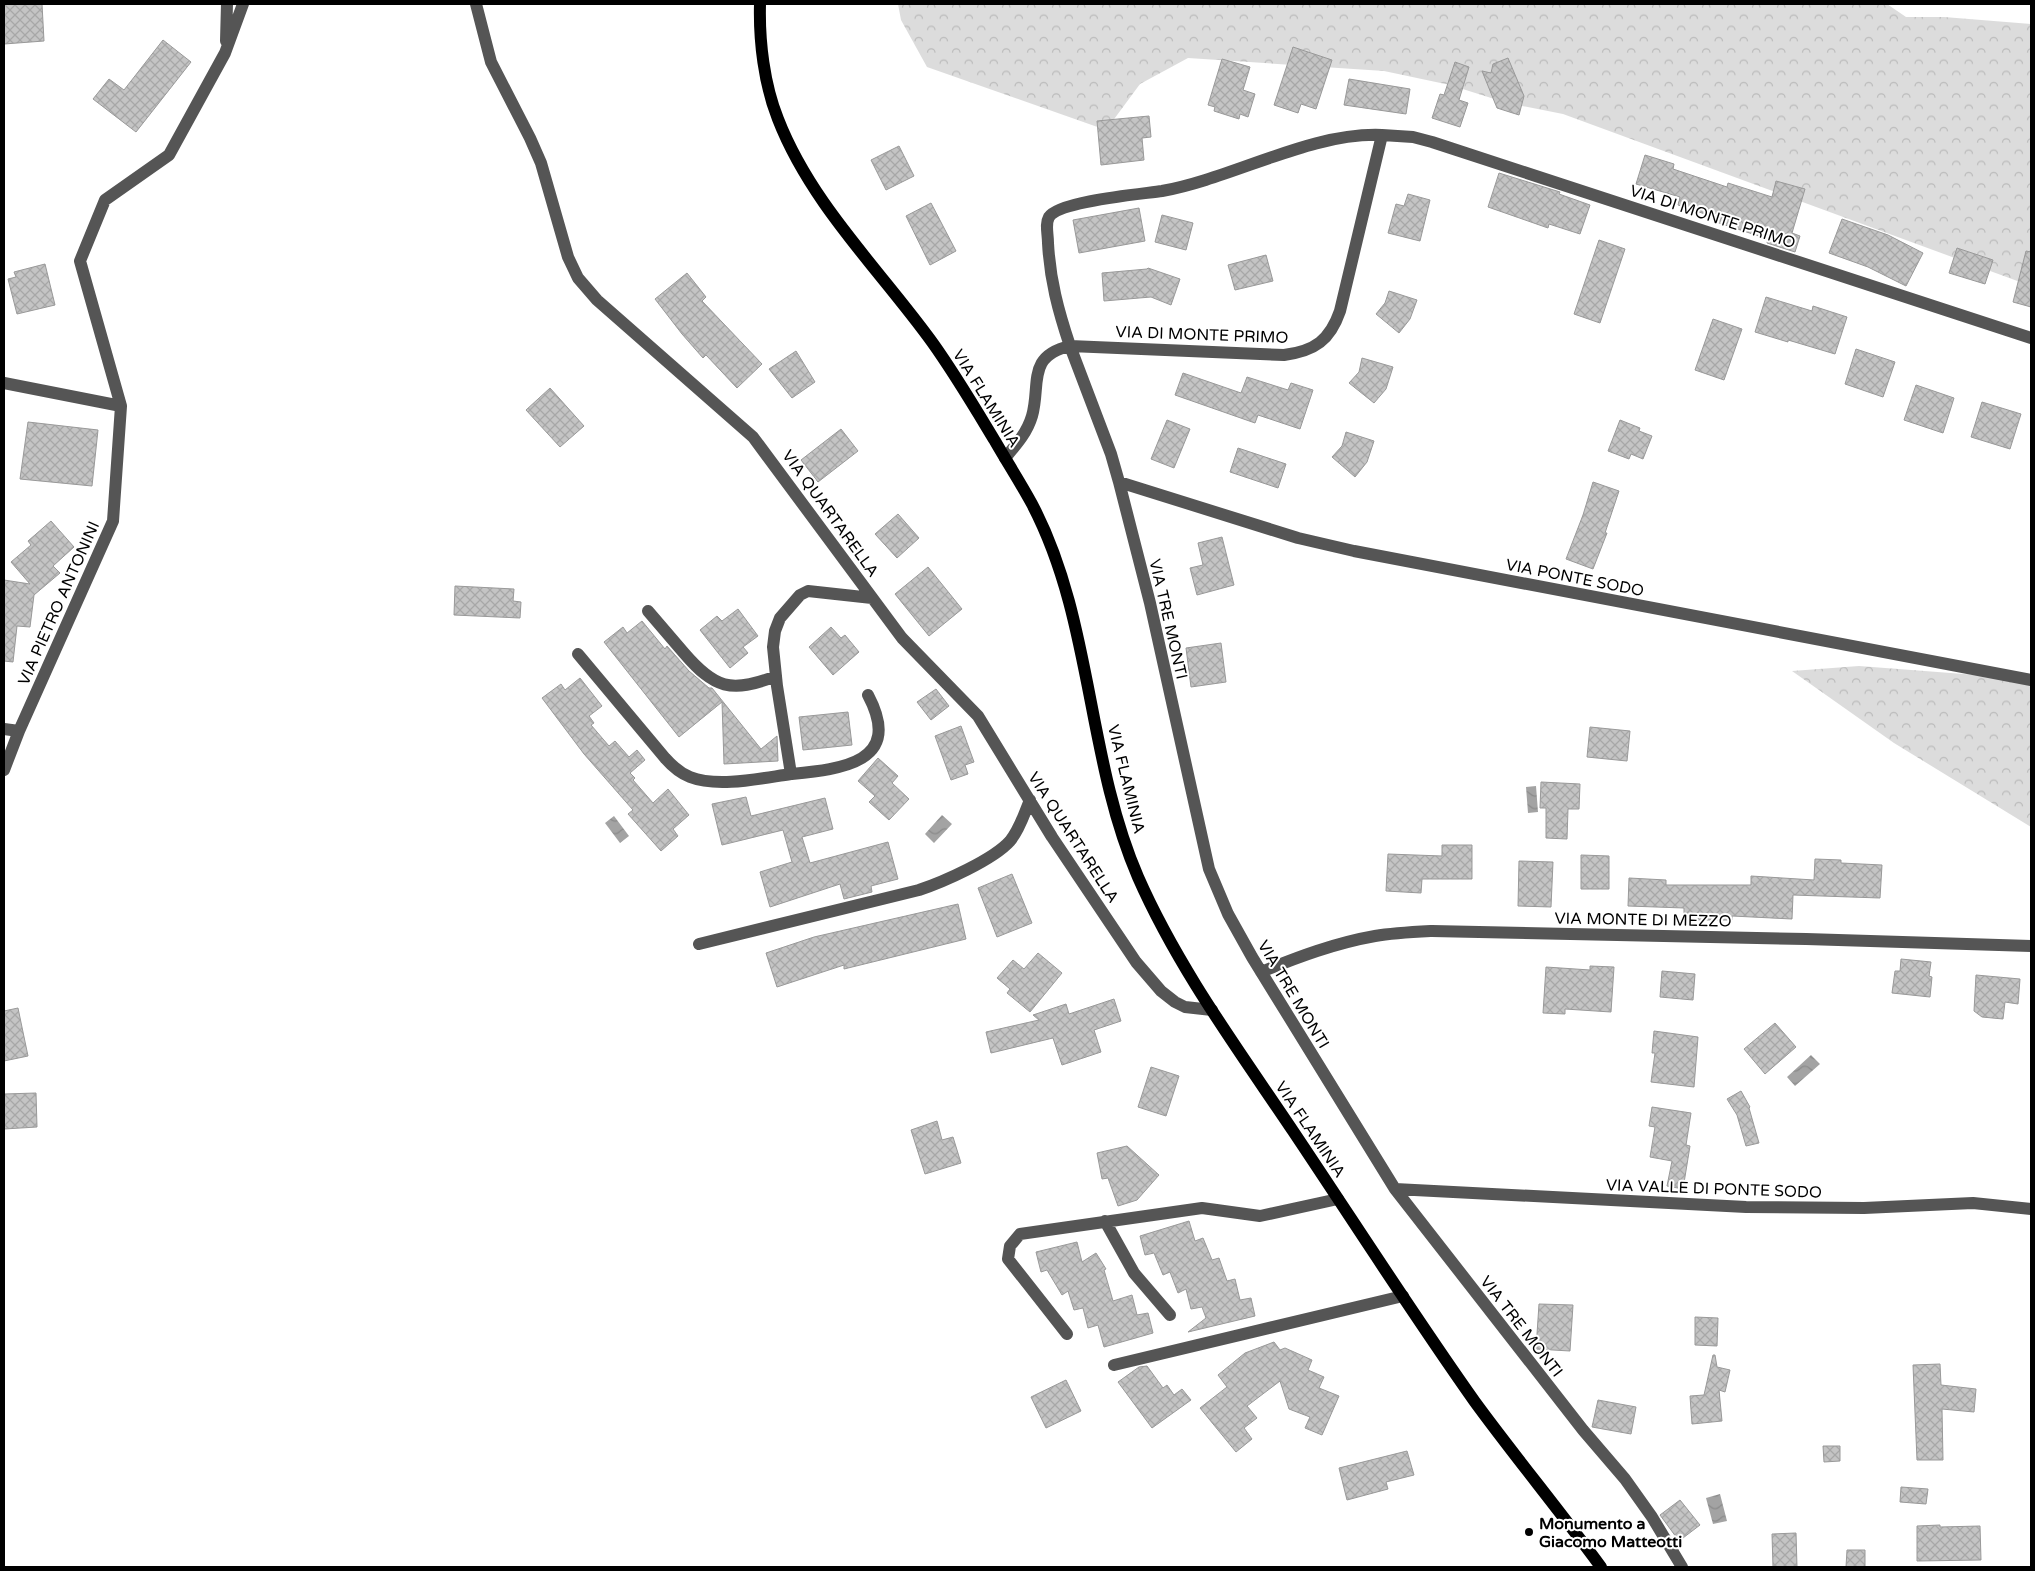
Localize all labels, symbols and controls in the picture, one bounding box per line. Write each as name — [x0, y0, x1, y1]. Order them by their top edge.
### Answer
street label: VIA DI MONTE PRIMO — [1627, 181, 1798, 253]
street label: VIA DI MONTE PRIMO — [1115, 322, 1289, 348]
street label: VIA FLAMINIA — [948, 346, 1024, 451]
street label: VIA QUARTARELLA — [777, 446, 883, 581]
street label: VIA PIETRO ANTONINI — [14, 518, 104, 689]
street label: VIA PONTE SODO — [1504, 555, 1646, 601]
street label: VIA TRE MONTI — [1144, 557, 1192, 681]
street label: VIA FLAMINIA — [1103, 723, 1149, 836]
street label: VIA QUARTARELLA — [1023, 768, 1123, 907]
street label: VIA MONTE DI MEZZO — [1554, 908, 1732, 932]
street label: VIA TRE MONTI — [1253, 937, 1333, 1052]
street label: VIA FLAMINIA — [1271, 1078, 1350, 1181]
street label: VIA VALLE DI PONTE SODO — [1606, 1175, 1822, 1203]
street label: VIA TRE MONTI — [1476, 1272, 1567, 1381]
place label: Monumento a Giacomo Matteotti — [1539, 1514, 1682, 1552]
marker: Monumento a Giacomo Matteotti — [1523, 1526, 1535, 1538]

